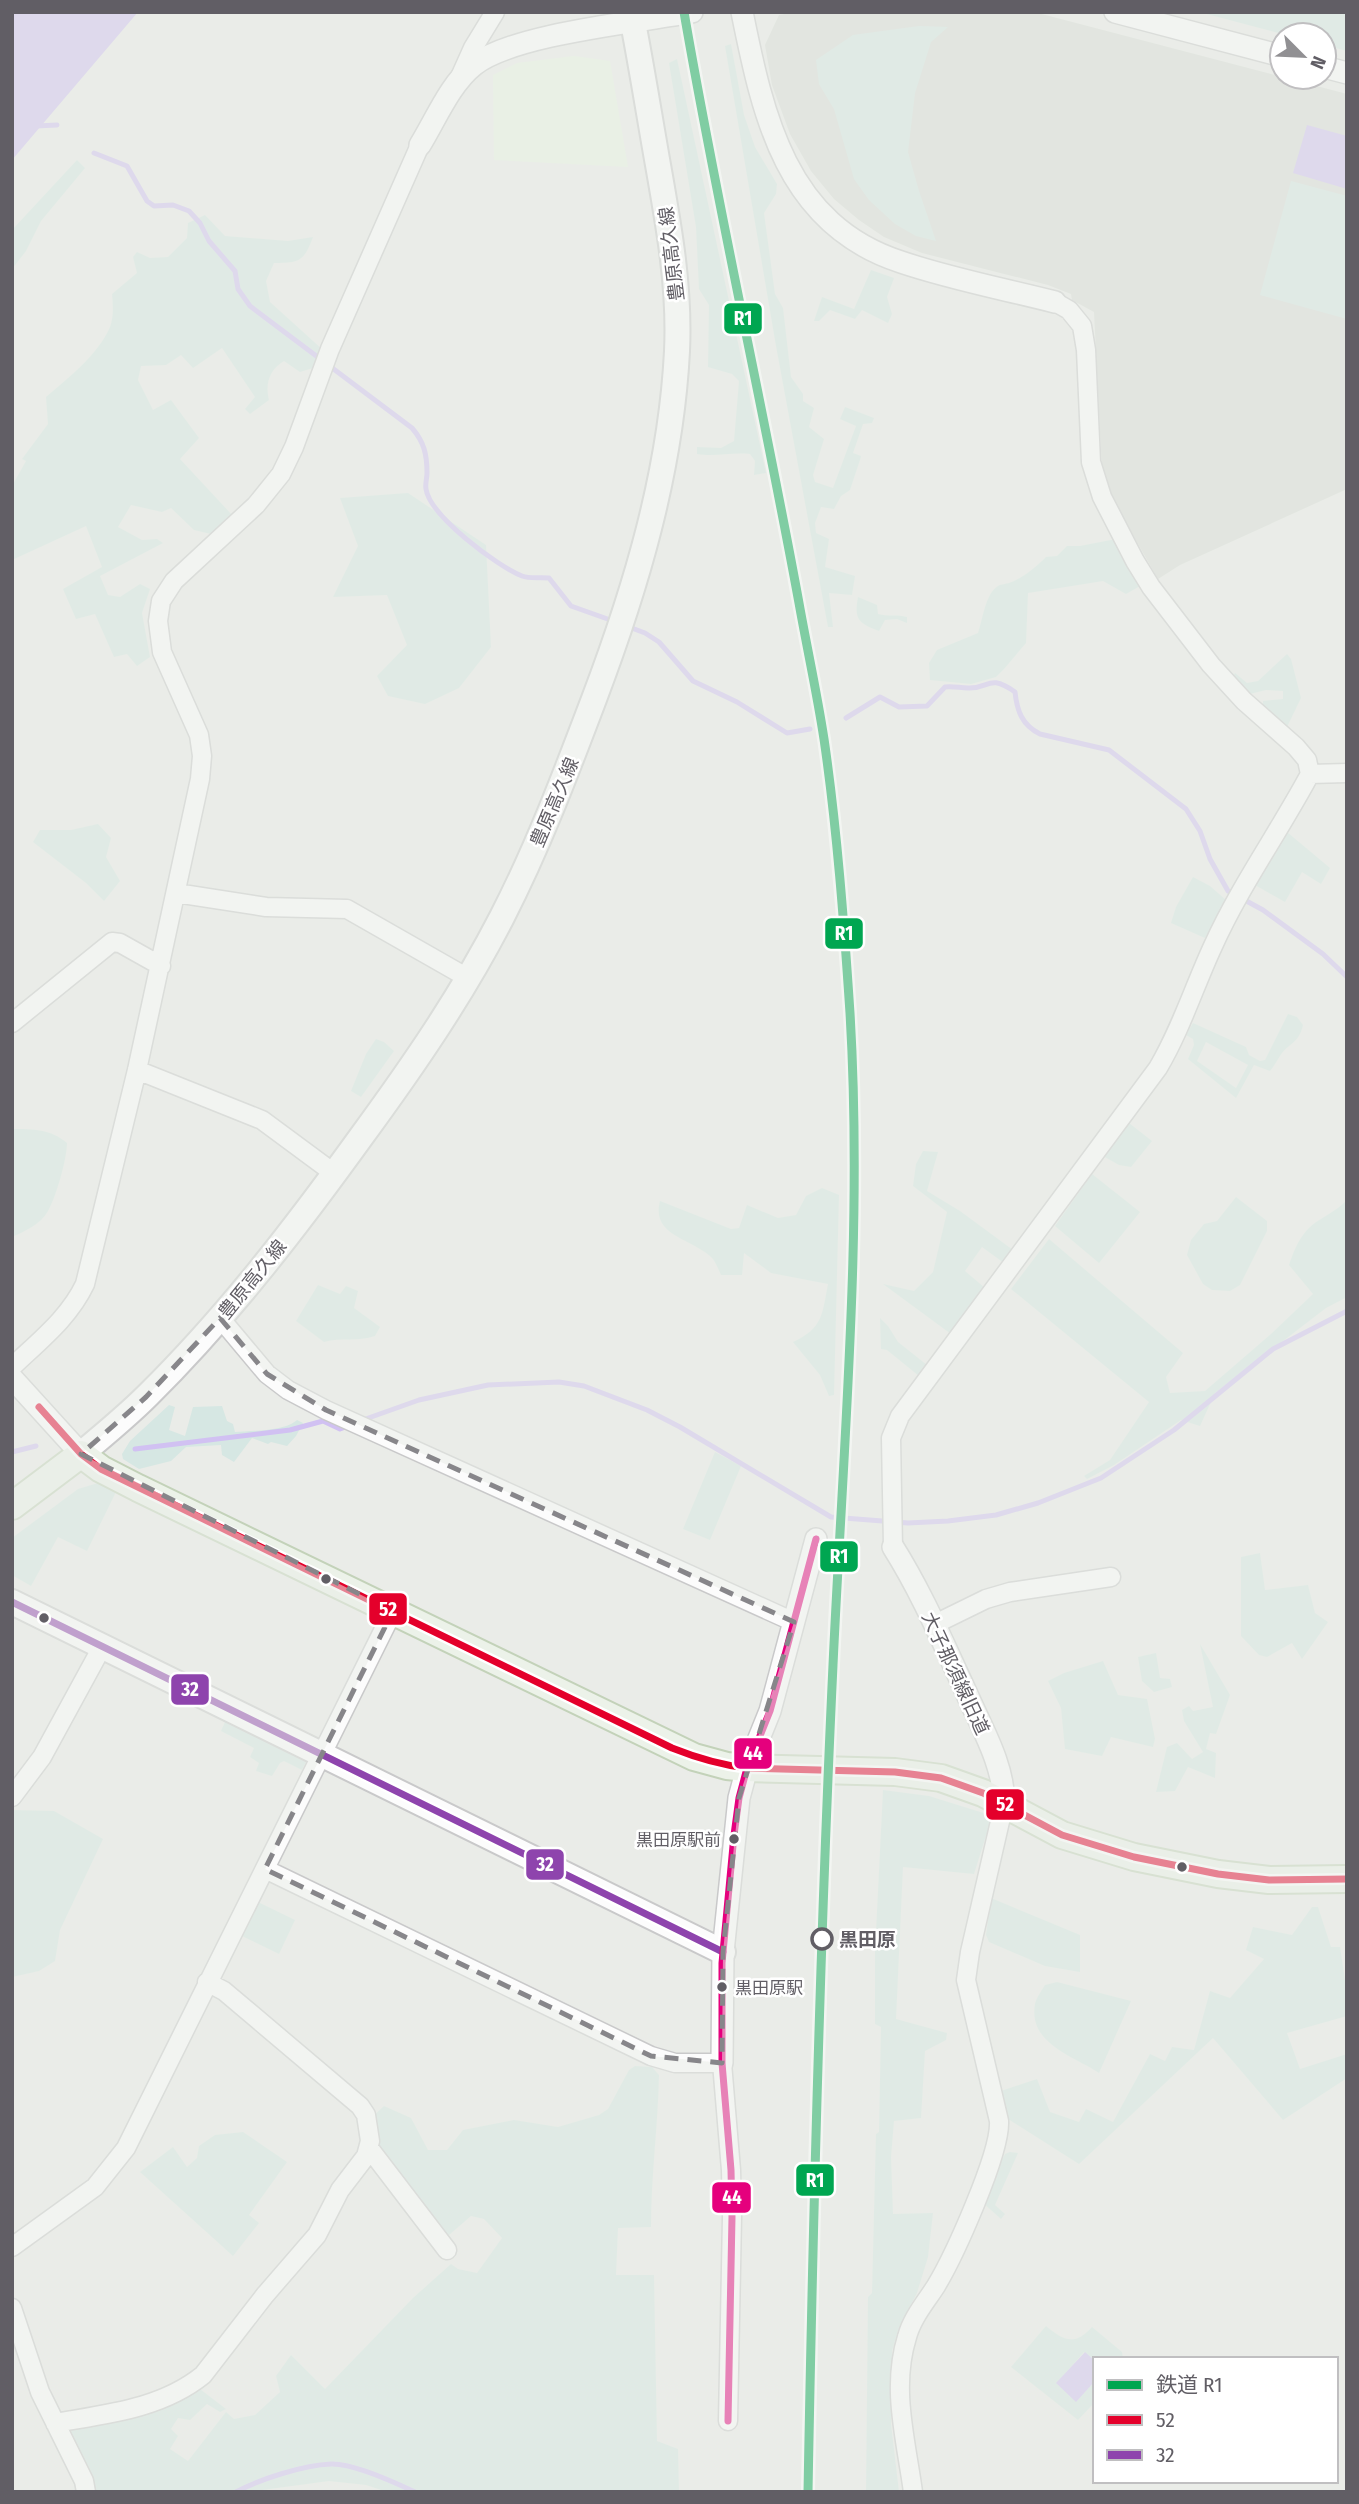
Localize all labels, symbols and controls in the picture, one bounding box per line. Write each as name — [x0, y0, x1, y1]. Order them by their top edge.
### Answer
north arrow — [1268, 21, 1338, 91]
text: N — [1305, 53, 1331, 73]
street label: 豊原高久線 — [654, 205, 689, 302]
line badge: R1 — [723, 302, 763, 335]
text: R1 — [734, 307, 752, 330]
street label: 豊原高久線 — [525, 754, 584, 850]
line badge: R1 — [824, 917, 864, 950]
text: R1 — [835, 922, 853, 945]
street label: 豊原高久線 — [214, 1235, 291, 1323]
line badge: R1 — [819, 1540, 859, 1573]
text: R1 — [830, 1545, 848, 1568]
unlabelled marker — [319, 1572, 333, 1586]
line badge: 52 — [368, 1592, 408, 1626]
text: 52 — [379, 1598, 397, 1621]
street label: 大子那須線旧道 — [917, 1608, 994, 1738]
unlabelled marker — [37, 1611, 51, 1625]
line badge: 32 — [170, 1673, 210, 1706]
text: 32 — [180, 1678, 199, 1701]
line badge: 44 — [733, 1737, 773, 1770]
text: 44 — [743, 1742, 763, 1765]
line badge: 52 — [985, 1788, 1025, 1821]
text: 52 — [996, 1793, 1014, 1816]
place label: 黒田原駅前 — [636, 1830, 721, 1851]
marker: 黒田原駅前 — [727, 1832, 741, 1846]
line badge: 32 — [525, 1848, 565, 1881]
text: 32 — [535, 1853, 554, 1876]
unlabelled marker — [1175, 1860, 1189, 1874]
marker: 黒田原 — [811, 1928, 833, 1950]
place label: 黒田原 — [839, 1928, 896, 1951]
place label: 黒田原駅 — [735, 1978, 803, 1999]
marker: 黒田原駅 — [715, 1980, 729, 1994]
line badge: R1 — [795, 2163, 835, 2197]
text: R1 — [806, 2169, 824, 2192]
line badge: 44 — [711, 2181, 752, 2214]
text: 44 — [722, 2186, 742, 2209]
legend — [1093, 2357, 1338, 2483]
text: 鉄道 R1 — [1156, 2372, 1222, 2398]
text: 52 — [1156, 2407, 1175, 2433]
text: 32 — [1156, 2442, 1175, 2468]

